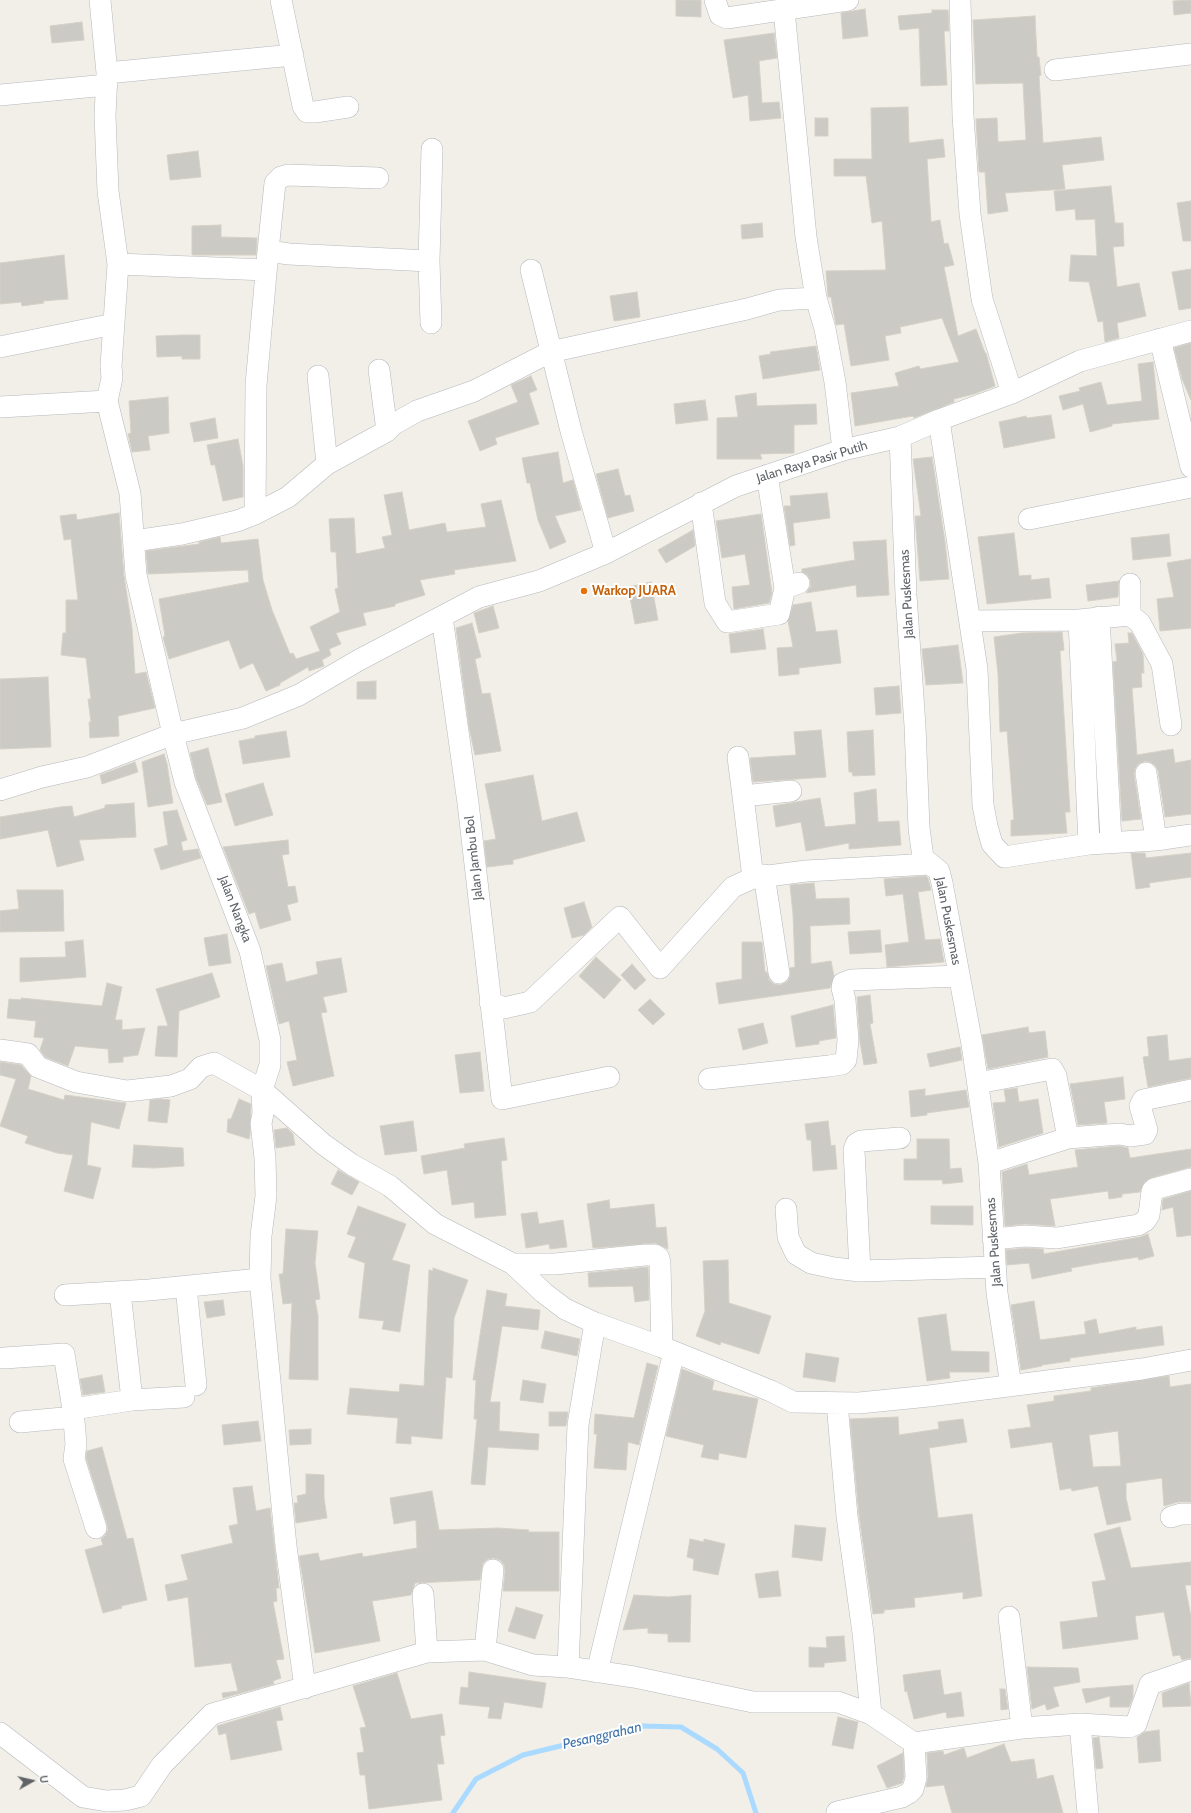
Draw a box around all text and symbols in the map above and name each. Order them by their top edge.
street label: Jalan Raya Pasir Putih [755,438,869,486]
street label: Jalan Puskesmas [897,549,917,639]
place label: Warkop JUARA [592,583,676,599]
marker: Warkop JUARA [579,586,589,596]
street label: Jalan Jambu Bol [462,815,486,901]
street label: Jalan Nangka [215,874,255,944]
street label: Jalan Puskesmas [932,876,964,966]
street label: Jalan Puskesmas [983,1197,1005,1287]
water label: Pesanggrahan [561,1719,643,1753]
north arrow [12,1761,52,1801]
text: U [36,1774,51,1784]

